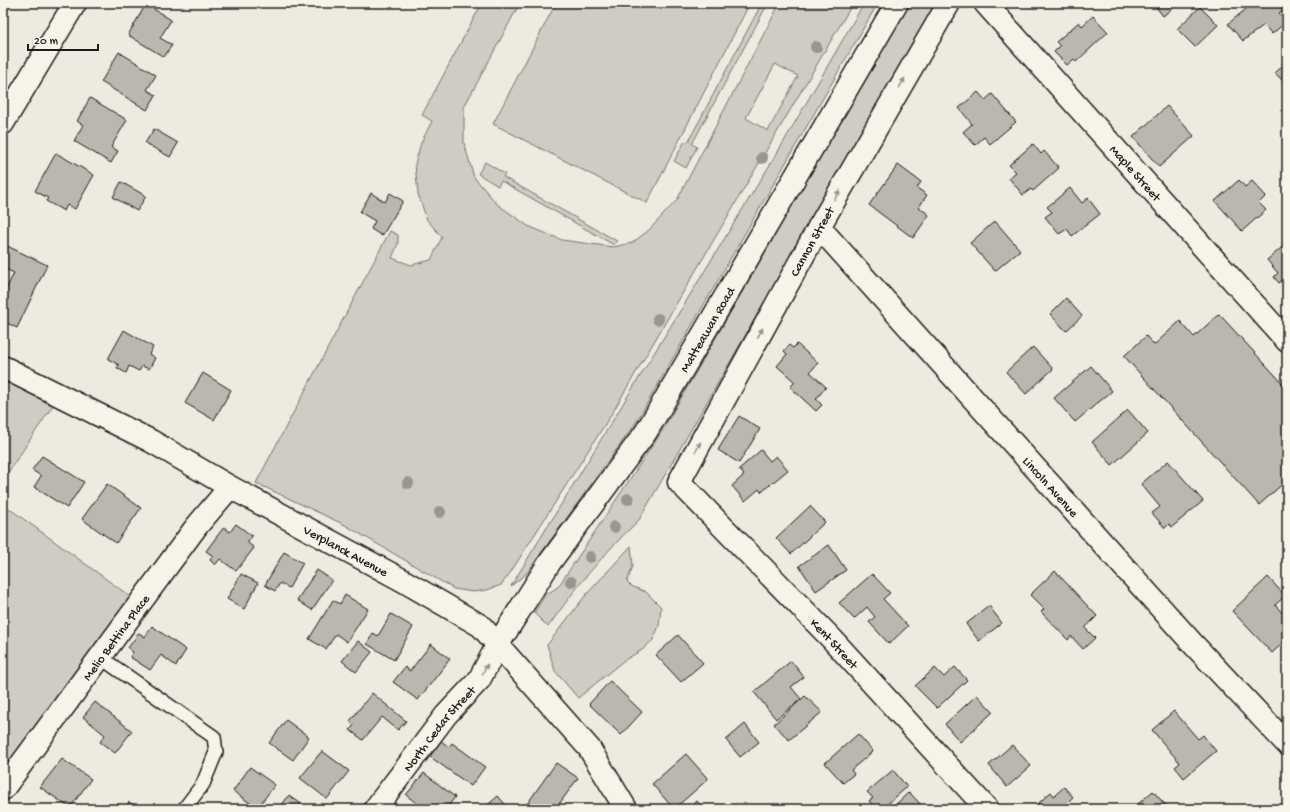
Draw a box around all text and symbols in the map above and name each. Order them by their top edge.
scale bar [28,26,98,52]
text: 20 m [34,35,59,49]
one-way arrow [899,77,906,89]
street label: Maple Street [1105,143,1164,206]
one-way arrow [833,189,840,201]
street label: Cannon Street [788,203,839,280]
street label: Matteawan Road [678,284,740,375]
one-way arrow [757,328,763,339]
one-way arrow [694,442,701,453]
street label: Lincoln Avenue [1018,454,1081,521]
street label: Verplanck Avenue [299,523,390,581]
street label: Melio Bettina Place [81,592,154,684]
street label: Kent Street [806,616,861,674]
one-way arrow [482,663,488,674]
street label: North Cedar Street [401,682,481,775]

